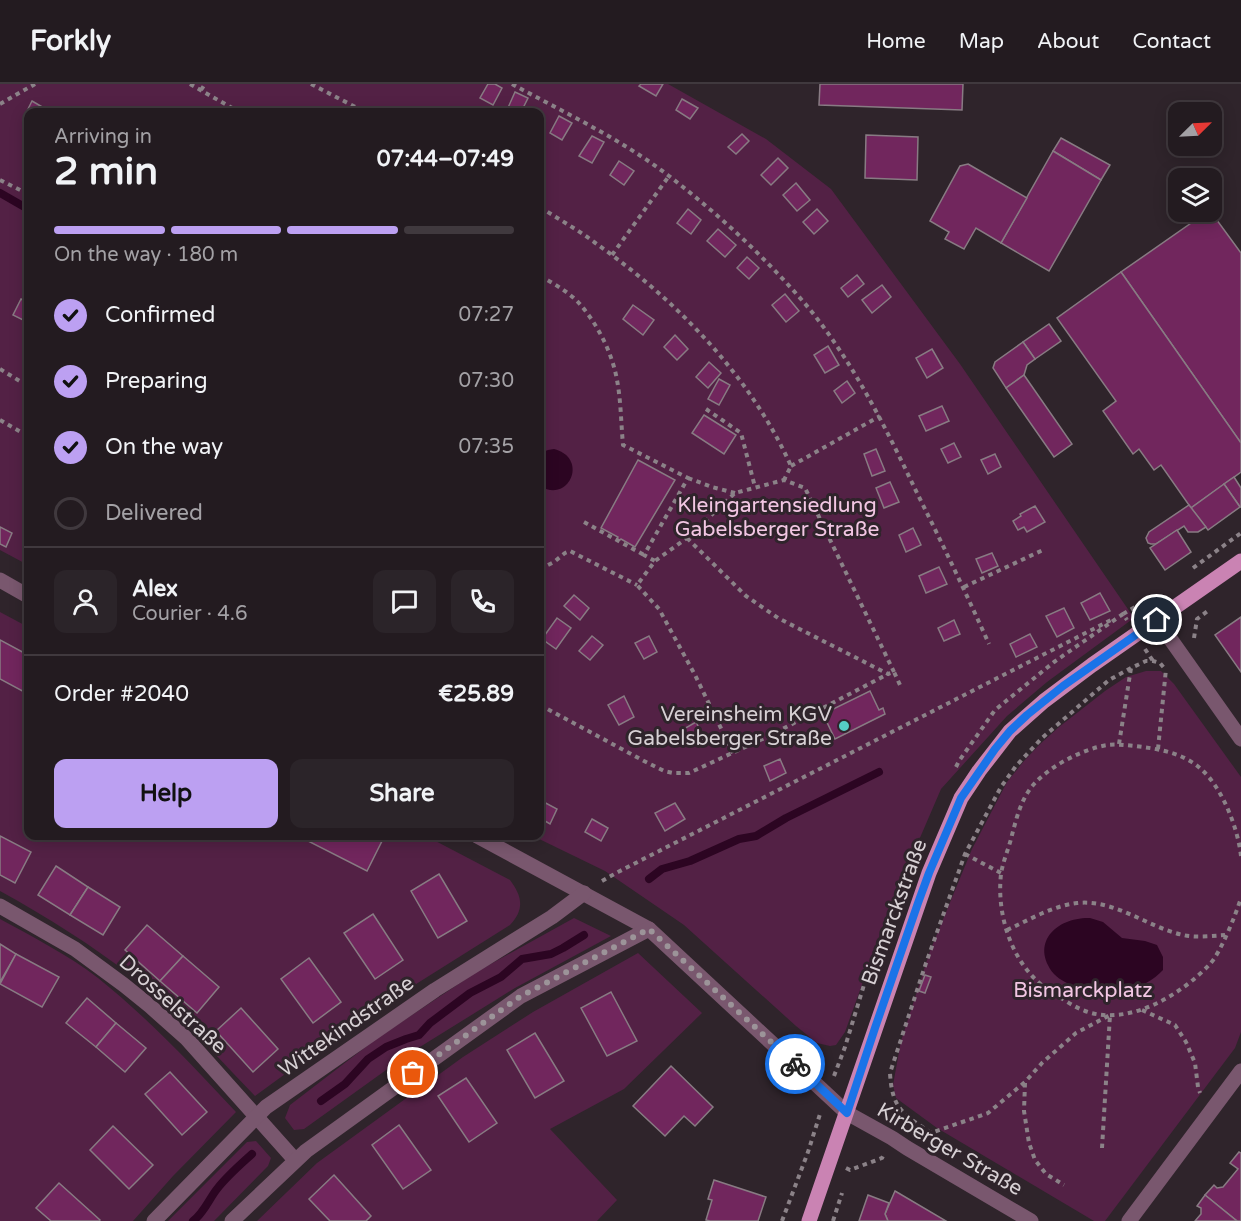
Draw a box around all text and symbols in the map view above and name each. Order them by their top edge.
text: Forkly [30,24,111,58]
text: Home [866,29,926,54]
text: Map [959,29,1004,54]
text: About [1037,29,1099,54]
text: Contact [1132,29,1211,54]
north arrow [1168,102,1222,156]
map controls [1168,102,1222,222]
text: Arriving in [54,125,152,149]
text: 07:44–07:49 [377,146,514,172]
text: 2 min [54,148,158,195]
button: layers [1168,168,1222,222]
text: On the way · 180 m [54,243,238,267]
icon: check [54,299,87,332]
text: Confirmed [105,302,215,328]
text: 07:27 [459,303,514,327]
icon: check [54,365,87,398]
text: Preparing [105,368,208,394]
text: 07:30 [459,369,514,393]
icon: check [54,431,87,464]
text: On the way [105,434,223,460]
text: 07:35 [459,435,514,459]
park label: Kleingartensiedlung Gabelsberger Straße [675,493,879,542]
text: Delivered [105,500,203,526]
button: person [54,570,117,633]
button: chat [373,570,436,633]
button: phone [451,570,514,633]
text: Alex [132,576,178,602]
pin [1131,594,1182,645]
text: Courier · 4.6 [132,602,247,626]
icon: home [1140,603,1173,636]
text: Order #2040 [54,681,189,707]
text: €25.89 [438,681,514,707]
place label: Vereinsheim KGV Gabelsberger Straße [627,702,832,751]
marker: Vereinsheim KGV Gabelsberger Straße [837,719,851,733]
button: Help [54,759,278,828]
button: Share [290,759,514,828]
street label: Bismarckstraße [856,836,933,989]
street label: Drosselstraße [114,950,232,1059]
street label: Wittekindstraße [274,970,419,1082]
park label: Bismarckplatz [1013,978,1153,1003]
courier [765,1034,825,1094]
pin [387,1047,438,1098]
icon: bike [779,1048,812,1081]
icon: bag [396,1056,429,1089]
street label: Kirberger Straße [873,1098,1027,1201]

